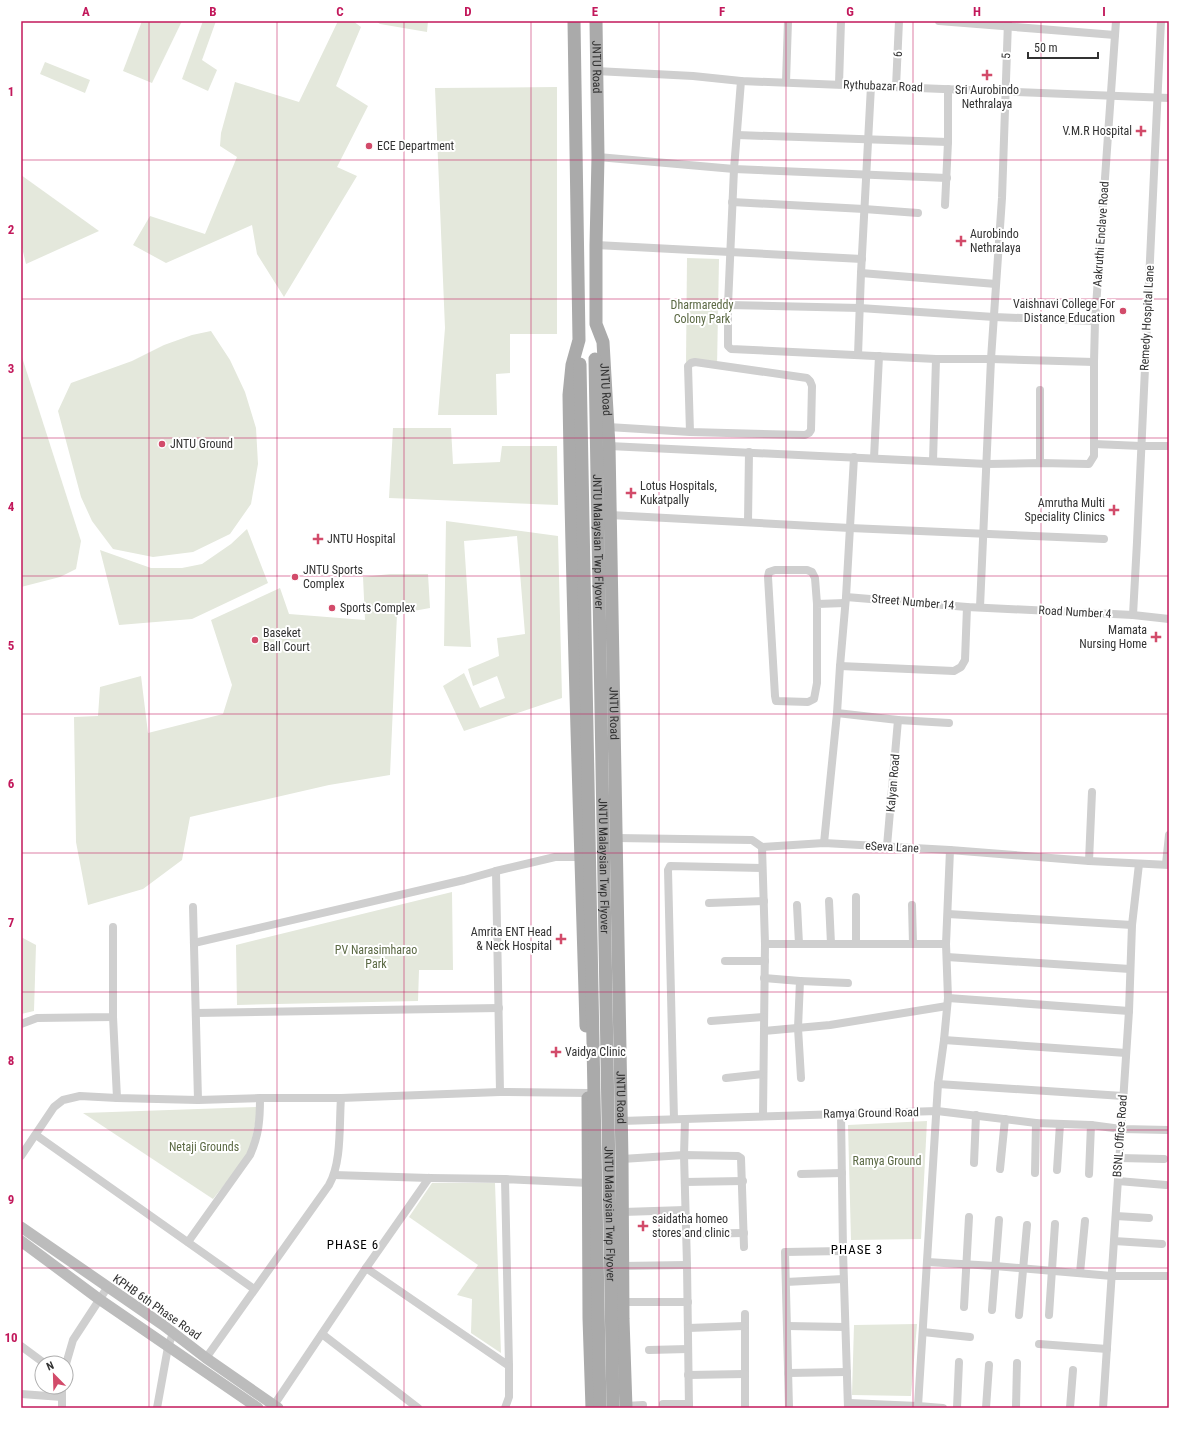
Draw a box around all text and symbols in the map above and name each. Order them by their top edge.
text: A [82,4,90,19]
text: B [209,4,217,19]
text: C [336,4,344,19]
text: D [464,4,472,19]
text: E [592,4,599,19]
text: F [719,4,725,19]
text: G [846,4,854,19]
text: H [973,4,981,19]
text: I [1102,4,1106,19]
scale bar [1028,34,1098,60]
street label: JNTU Road [589,40,604,94]
text: 50 m [1034,41,1058,55]
street label: 6 [891,51,905,57]
street label: 5 [999,53,1013,59]
marker: Sri Aurobindo Nethralaya [981,69,993,81]
street label: Rythubazar Road [843,78,923,94]
place label: Sri Aurobindo Nethralaya [955,83,1019,111]
text: 1 [8,84,14,99]
place label: V.M.R Hospital [1062,124,1132,138]
marker: V.M.R Hospital [1135,125,1147,137]
place label: ECE Department [377,139,455,153]
marker: ECE Department [364,141,374,151]
street label: Aakruthi Enclave Road [1090,181,1112,287]
text: 2 [8,222,15,237]
place label: Aurobindo Nethralaya [970,227,1021,255]
marker: Aurobindo Nethralaya [955,235,967,247]
street label: Remedy Hospital Lane [1137,264,1157,371]
place label: Vaishnavi College For Distance Education [1013,297,1115,325]
park label: Dharmareddy Colony Park [671,298,733,326]
marker: Vaishnavi College For Distance Education [1118,306,1128,316]
text: 3 [8,361,14,376]
street label: JNTU Road [597,363,614,416]
place label: JNTU Ground [170,437,233,451]
marker: JNTU Ground [157,439,167,449]
street label: JNTU Malaysian Twp Flyover [590,474,606,610]
place label: Lotus Hospitals, Kukatpally [640,479,717,507]
marker: Lotus Hospitals, Kukatpally [625,487,637,499]
place label: Amrutha Multi Speciality Clinics [1024,496,1105,524]
text: 4 [8,499,15,514]
marker: Amrutha Multi Speciality Clinics [1108,504,1120,516]
place label: JNTU Hospital [327,532,395,546]
marker: JNTU Hospital [312,533,324,545]
place label: JNTU Sports Complex [303,563,363,591]
marker: JNTU Sports Complex [290,572,300,582]
street label: Street Number 14 [871,591,955,613]
place label: Sports Complex [340,601,415,615]
marker: Sports Complex [327,603,337,613]
street label: Road Number 4 [1038,603,1112,621]
place label: Mamata Nursing Home [1079,623,1147,651]
place label: Baseket Ball Court [263,626,310,654]
marker: Mamata Nursing Home [1150,631,1162,643]
marker: Baseket Ball Court [250,635,260,645]
text: 5 [8,638,15,653]
street label: JNTU Road [606,687,621,740]
street label: Kalyan Road [883,753,903,813]
text: 6 [8,776,15,791]
street label: JNTU Malaysian Twp Flyover [596,798,612,934]
street label: eSeva Lane [865,839,920,855]
text: 7 [8,915,15,930]
place label: Amrita ENT Head & Neck Hospital [471,925,552,953]
marker: Amrita ENT Head & Neck Hospital [555,933,567,945]
park label: PV Narasimharao Park [335,943,417,971]
place label: Vaidya Clinic [565,1045,626,1059]
marker: Vaidya Clinic [550,1046,562,1058]
text: 8 [8,1053,14,1068]
street label: JNTU Road [613,1071,628,1124]
street label: BSNL Office Road [1110,1094,1130,1178]
street label: Ramya Ground Road [823,1105,919,1121]
park label: Netaji Grounds [169,1140,239,1154]
street label: JNTU Malaysian Twp Flyover [602,1146,618,1282]
park label: Ramya Ground [853,1154,921,1168]
text: 9 [8,1192,14,1207]
place label: saidatha homeo stores and clinic [652,1212,730,1240]
marker: saidatha homeo stores and clinic [637,1220,649,1232]
district label: PHASE 6 [327,1237,379,1252]
district label: PHASE 3 [831,1242,883,1257]
street label: KPHB 6th Phase Road [110,1271,204,1343]
text: 10 [4,1330,18,1345]
north arrow [34,1355,74,1395]
text: N [45,1359,56,1374]

